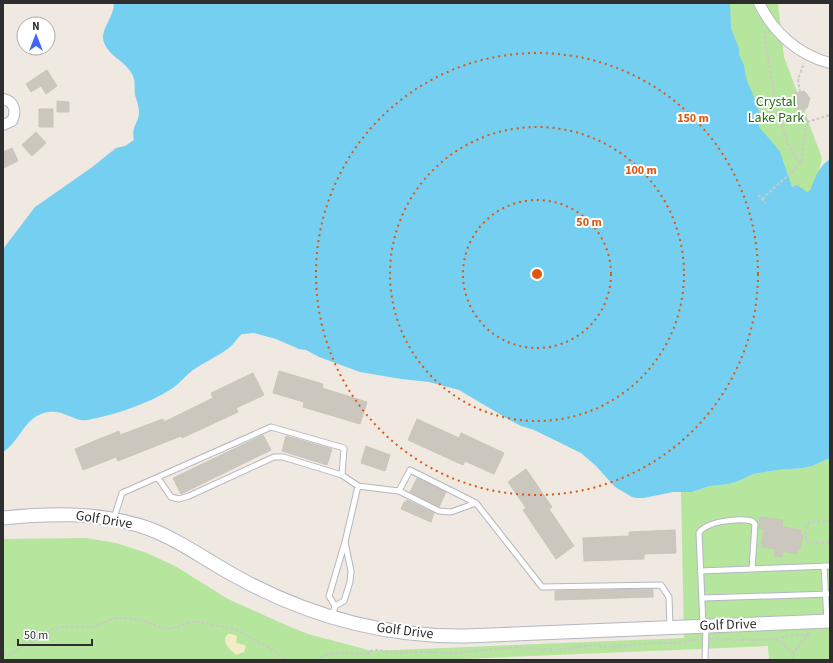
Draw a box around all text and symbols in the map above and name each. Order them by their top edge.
north arrow [16,16,56,56]
text: N [32,19,40,34]
park label: Crystal Lake Park [748,92,804,128]
text: 150 m [677,110,709,127]
text: 100 m [625,162,657,179]
text: 50 m [576,214,602,231]
centre of rings [530,267,544,281]
street label: Golf Drive [74,506,134,534]
street label: Golf Drive [699,614,757,636]
street label: Golf Drive [375,618,435,644]
scale bar [18,621,92,647]
text: 50 m [24,627,48,644]

